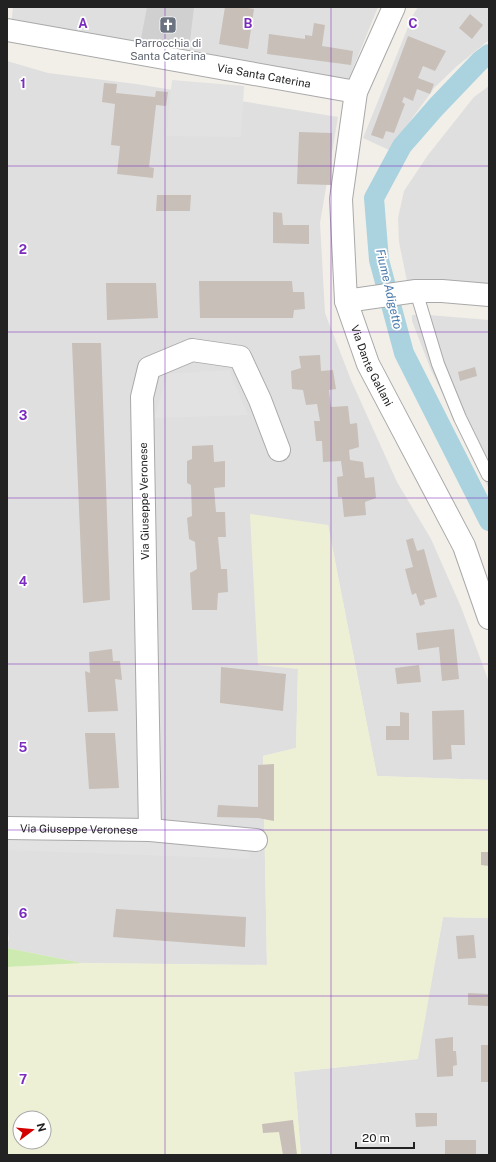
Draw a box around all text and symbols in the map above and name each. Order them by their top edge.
church icon: Parrocchia di Santa Caterina [158,15,178,35]
text: A [78,16,88,31]
text: B [244,16,253,31]
text: C [408,16,418,31]
place label: Parrocchia di Santa Caterina [130,37,206,62]
street label: Via Santa Caterina [216,61,312,90]
text: 1 [20,76,26,91]
text: 2 [19,242,27,257]
water label: Fiume Adigetto [373,248,405,331]
street label: Via Dante Gallani [349,323,395,408]
text: 3 [19,408,28,423]
street label: Via Giuseppe Veronese [137,442,151,560]
text: 4 [19,574,28,589]
text: 5 [19,740,28,755]
street label: Via Giuseppe Veronese [20,822,138,836]
text: 6 [19,906,28,921]
text: 7 [19,1072,27,1087]
north arrow [12,1110,52,1150]
text: N [35,1121,49,1133]
scale bar [356,1124,414,1150]
text: 20 m [362,1131,390,1145]

